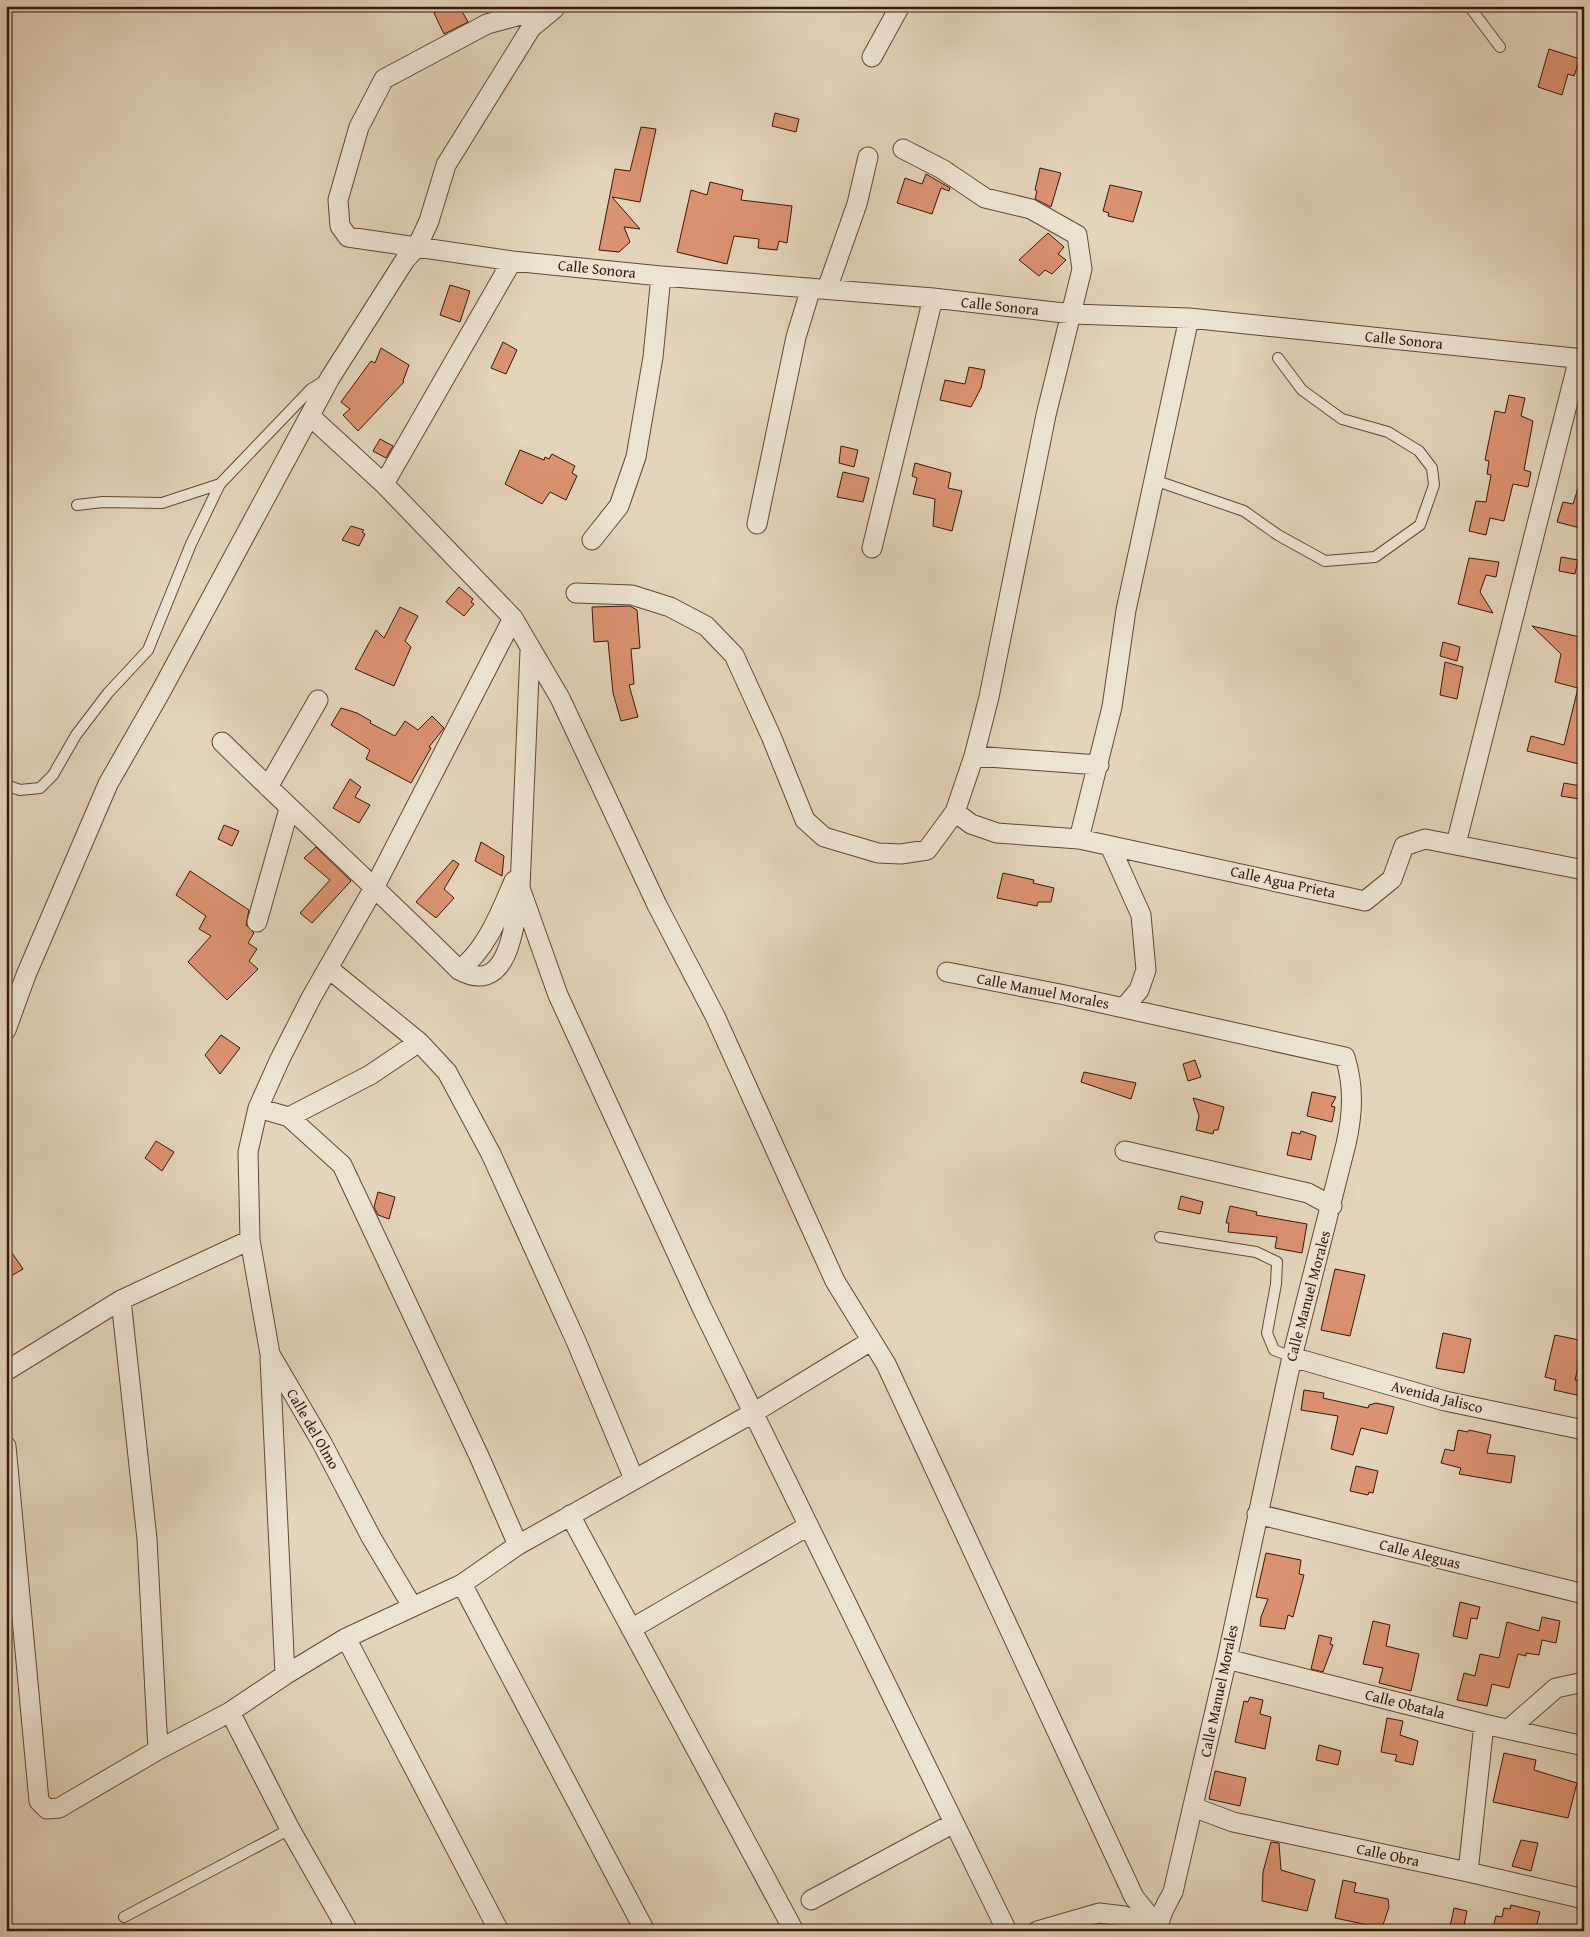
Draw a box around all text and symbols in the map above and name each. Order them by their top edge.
street label: Calle Sonora [557,254,637,283]
street label: Calle Sonora [960,291,1040,320]
street label: Calle Sonora [1364,325,1444,354]
street label: Calle Agua Prieta [1229,860,1338,903]
street label: Calle Manuel Morales [975,967,1111,1014]
street label: Calle Manuel Morales [1280,1228,1335,1364]
street label: Avenida Jalisco [1389,1375,1486,1418]
street label: Calle del Olmo [282,1385,345,1473]
street label: Calle Aleguas [1377,1533,1463,1574]
street label: Calle Manuel Morales [1194,1623,1243,1759]
street label: Calle Obatala [1363,1683,1447,1724]
street label: Calle Obra [1355,1838,1422,1871]

